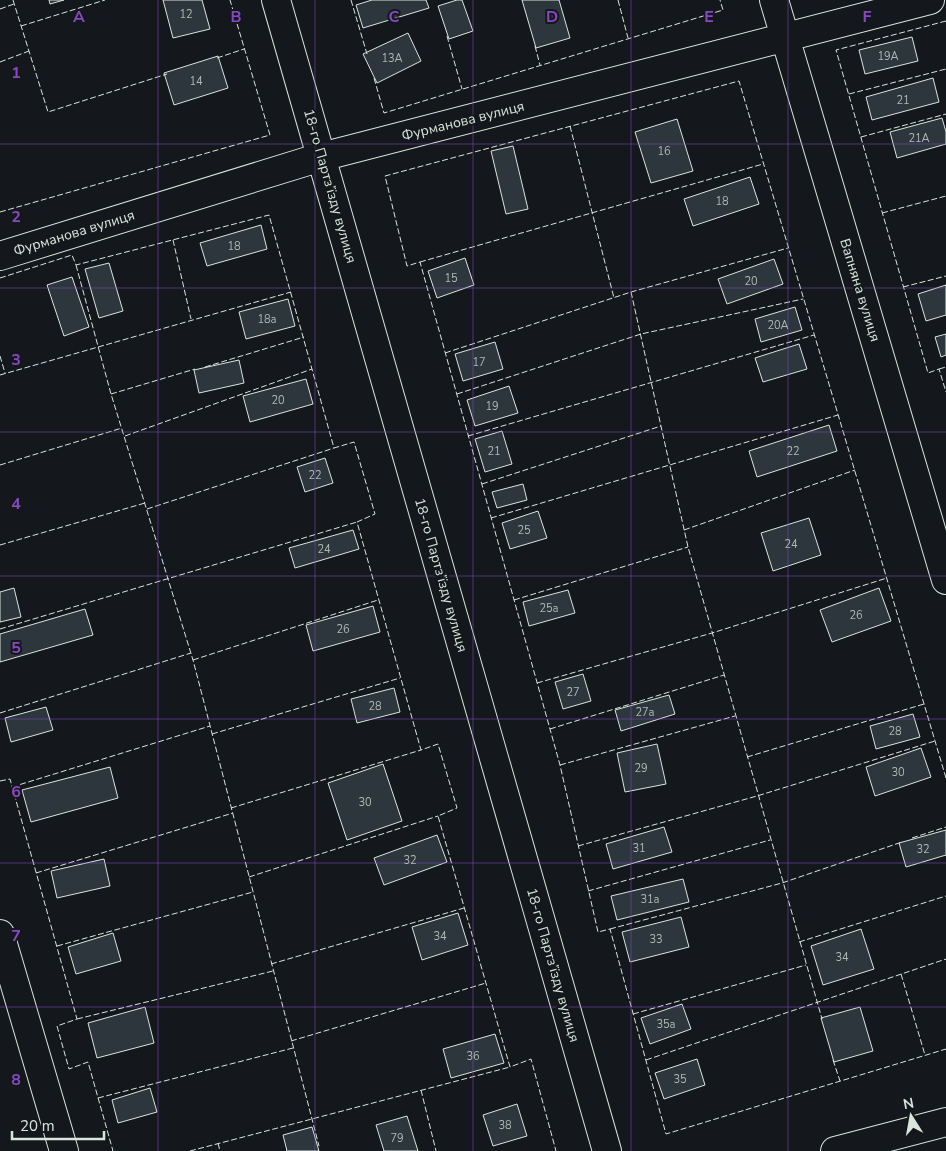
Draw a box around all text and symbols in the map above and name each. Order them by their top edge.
text: A [73,6,85,28]
text: B [230,6,242,28]
text: C [389,6,400,28]
text: D [546,6,558,28]
text: E [704,6,714,28]
text: F [863,6,872,28]
house number: 12 [179,7,193,22]
house number: 19А [877,49,899,64]
house number: 13А [381,51,403,66]
text: 1 [11,62,21,84]
house number: 14 [189,74,203,89]
house number: 21 [896,93,910,108]
street label: Фурманова вулиця [400,97,526,145]
street label: 18-го Партз’їзду вулиця [299,107,361,265]
house number: 21А [908,131,930,146]
house number: 16 [657,144,671,159]
house number: 18 [715,194,729,209]
street label: Фурманова вулиця [11,206,137,260]
text: 2 [11,206,21,228]
street label: Вапняна вулиця [835,236,885,344]
house number: 18 [227,239,241,254]
house number: 15 [444,271,458,286]
house number: 20 [744,274,758,289]
house number: 18а [257,312,277,327]
house number: 20А [767,318,789,333]
text: 3 [11,349,21,371]
house number: 17 [472,355,486,370]
house number: 20 [271,393,285,408]
house number: 19 [485,399,499,414]
house number: 21 [487,444,501,459]
house number: 22 [786,444,800,459]
house number: 22 [308,468,322,483]
text: 4 [11,493,21,515]
street label: 18-го Партз’їзду вулиця [410,496,472,654]
house number: 25 [517,523,531,538]
house number: 24 [784,537,798,552]
house number: 24 [317,542,331,557]
house number: 25а [539,601,559,616]
house number: 26 [849,608,863,623]
house number: 26 [336,622,350,637]
text: 5 [11,637,21,659]
house number: 27 [566,685,580,700]
house number: 28 [368,699,382,714]
house number: 27а [635,705,655,720]
house number: 28 [888,724,902,739]
house number: 29 [634,761,648,776]
house number: 30 [891,765,905,780]
text: 6 [11,781,21,803]
house number: 30 [358,795,372,810]
house number: 31 [632,841,646,856]
house number: 32 [916,842,930,857]
house number: 32 [403,853,417,868]
street label: 18-го Партз’їзду вулиця [522,886,584,1044]
house number: 31а [640,892,660,907]
text: 7 [11,925,21,947]
house number: 34 [433,929,447,944]
house number: 33 [649,932,663,947]
house number: 34 [835,950,849,965]
house number: 35а [656,1017,676,1032]
house number: 36 [466,1049,480,1064]
text: 8 [11,1069,21,1091]
house number: 35 [673,1072,687,1087]
north arrow [886,1091,936,1141]
text: N [902,1093,916,1114]
scale bar [12,1108,105,1140]
text: 20 m [20,1116,55,1136]
house number: 38 [498,1118,512,1133]
house number: 79 [390,1131,404,1146]

